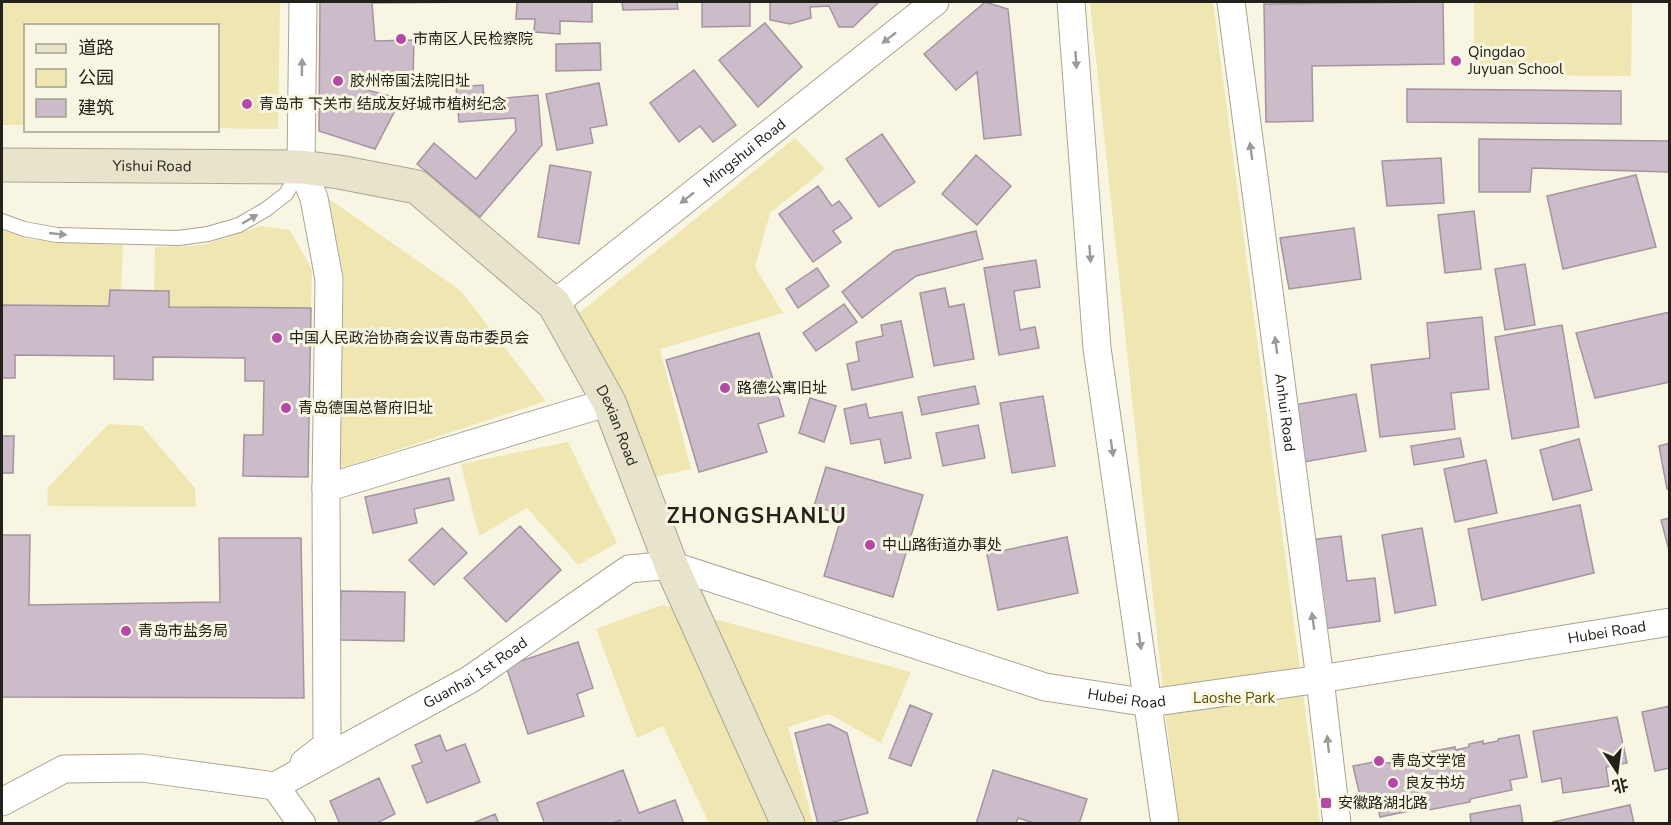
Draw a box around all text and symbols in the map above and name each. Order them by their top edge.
legend [24,24,219,132]
place label: 市南区人民检察院 [413,29,533,49]
one-way arrow [881,31,897,44]
marker: 市南区人民检察院 [394,32,408,46]
text: 道路 [78,36,114,60]
place label: Qingdao Juyuan School [1467,42,1564,79]
one-way arrow [1071,50,1080,69]
marker: Qingdao Juyuan School [1449,54,1463,68]
one-way arrow [298,57,307,76]
text: 公园 [78,66,114,90]
place label: 胶州帝国法院旧址 [350,71,470,91]
marker: 胶州帝国法院旧址 [331,74,345,88]
place label: 青岛市 下关市 结成友好城市植树纪念 [259,94,507,114]
text: 建筑 [78,96,114,120]
marker: 青岛市 下关市 结成友好城市植树纪念 [240,97,254,111]
street label: Mingshui Road [699,114,790,192]
one-way arrow [1246,142,1255,161]
street label: Yishui Road [111,156,192,176]
one-way arrow [679,192,695,205]
one-way arrow [242,213,258,224]
one-way arrow [49,229,68,239]
one-way arrow [1086,245,1095,264]
place label: 中国人民政治协商会议青岛市委员会 [289,328,529,348]
marker: 中国人民政治协商会议青岛市委员会 [270,331,284,345]
one-way arrow [1272,335,1281,354]
street label: Anhui Road [1270,372,1300,453]
place label: 路德公寓旧址 [737,378,827,398]
street label: Dexian Road [591,381,642,469]
marker: 路德公寓旧址 [718,381,732,395]
place label: 青岛德国总督府旧址 [298,398,433,418]
marker: 青岛德国总督府旧址 [279,401,293,415]
one-way arrow [1107,439,1116,458]
district label: ZHONGSHANLU [667,502,847,530]
place label: 中山路街道办事处 [882,535,1002,555]
marker: 中山路街道办事处 [863,538,877,552]
one-way arrow [1308,612,1317,631]
street label: Hubei Road [1566,616,1647,648]
place label: 青岛市盐务局 [138,621,228,641]
marker: 青岛市盐务局 [119,624,133,638]
one-way arrow [1135,632,1144,651]
street label: Guanhai 1st Road [419,633,531,713]
street label: Hubei Road [1086,684,1167,713]
park label: Laoshe Park [1193,688,1275,708]
one-way arrow [1323,734,1332,753]
north arrow [1587,741,1647,801]
place label: 青岛文学馆 [1391,751,1466,771]
marker: 青岛文学馆 [1372,754,1386,768]
text: 北 [1610,772,1630,797]
place label: 良友书坊 [1405,773,1465,793]
marker: 良友书坊 [1386,776,1400,790]
place label: 安徽路湖北路 [1338,793,1428,813]
marker: 安徽路湖北路 [1319,796,1333,810]

